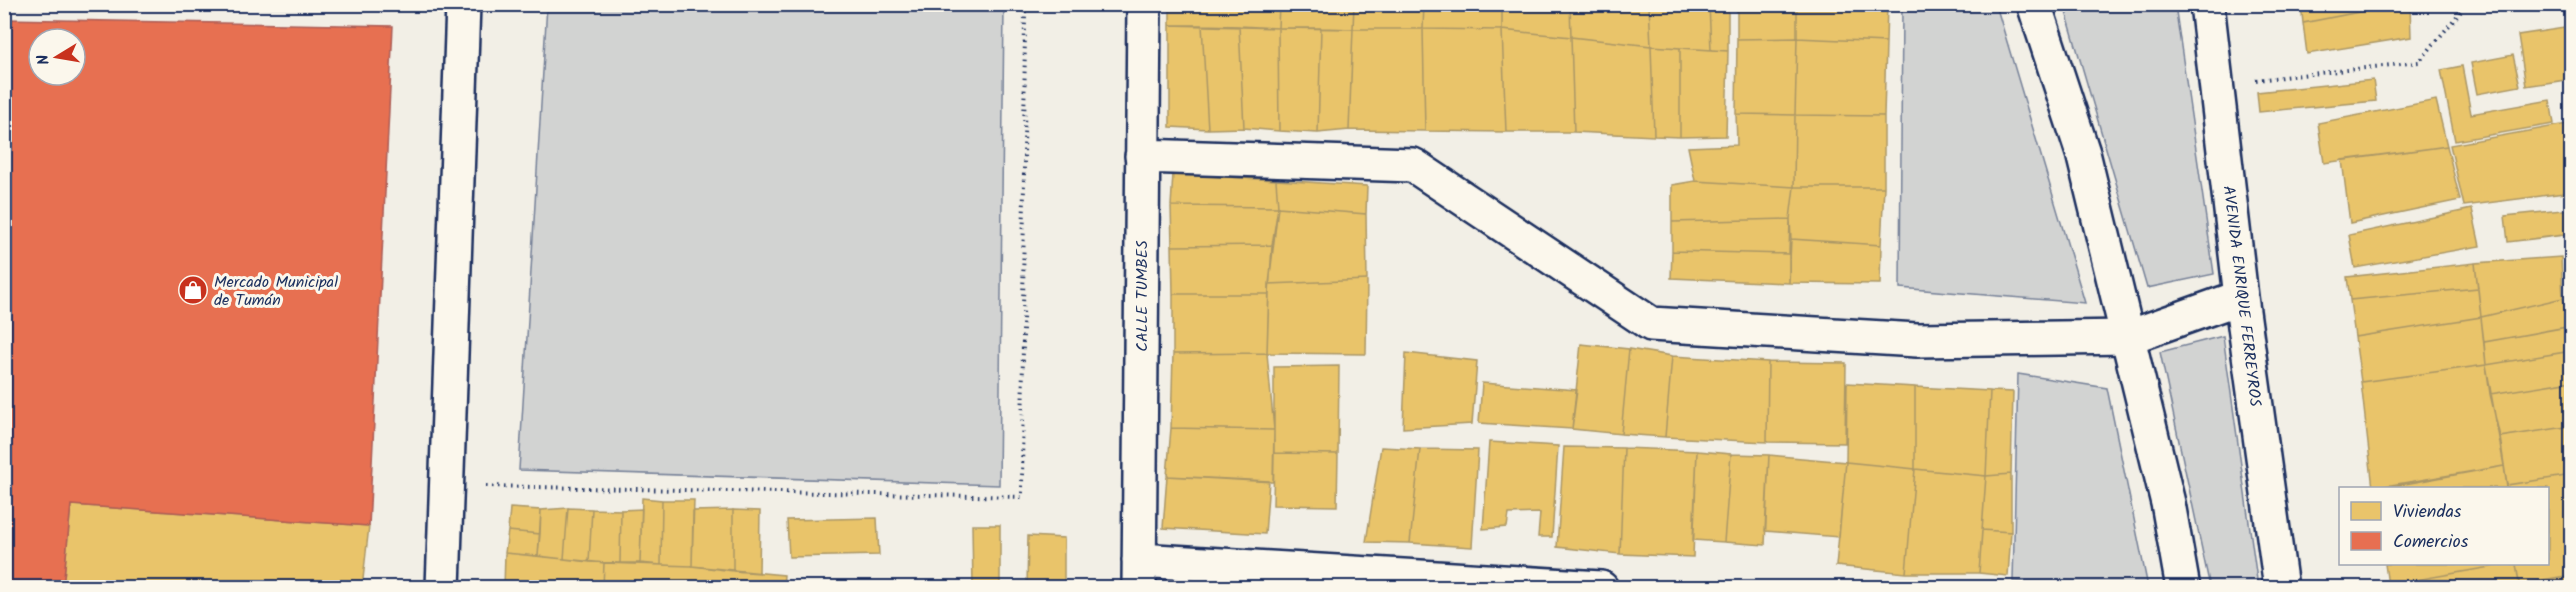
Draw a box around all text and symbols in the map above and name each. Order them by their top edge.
north arrow [27,27,87,87]
text: N [31,52,57,67]
street label: AVENIDA ENRIQUE FERREYROS [2216,184,2268,409]
street label: CALLE TUMBES [1130,240,1155,352]
place label: Mercado Municipal de Tumán [214,270,338,313]
shop icon: Mercado Municipal de Tumán [177,274,209,306]
legend [2339,487,2549,565]
text: Viviendas [2393,498,2462,527]
text: Comercios [2393,528,2469,557]

